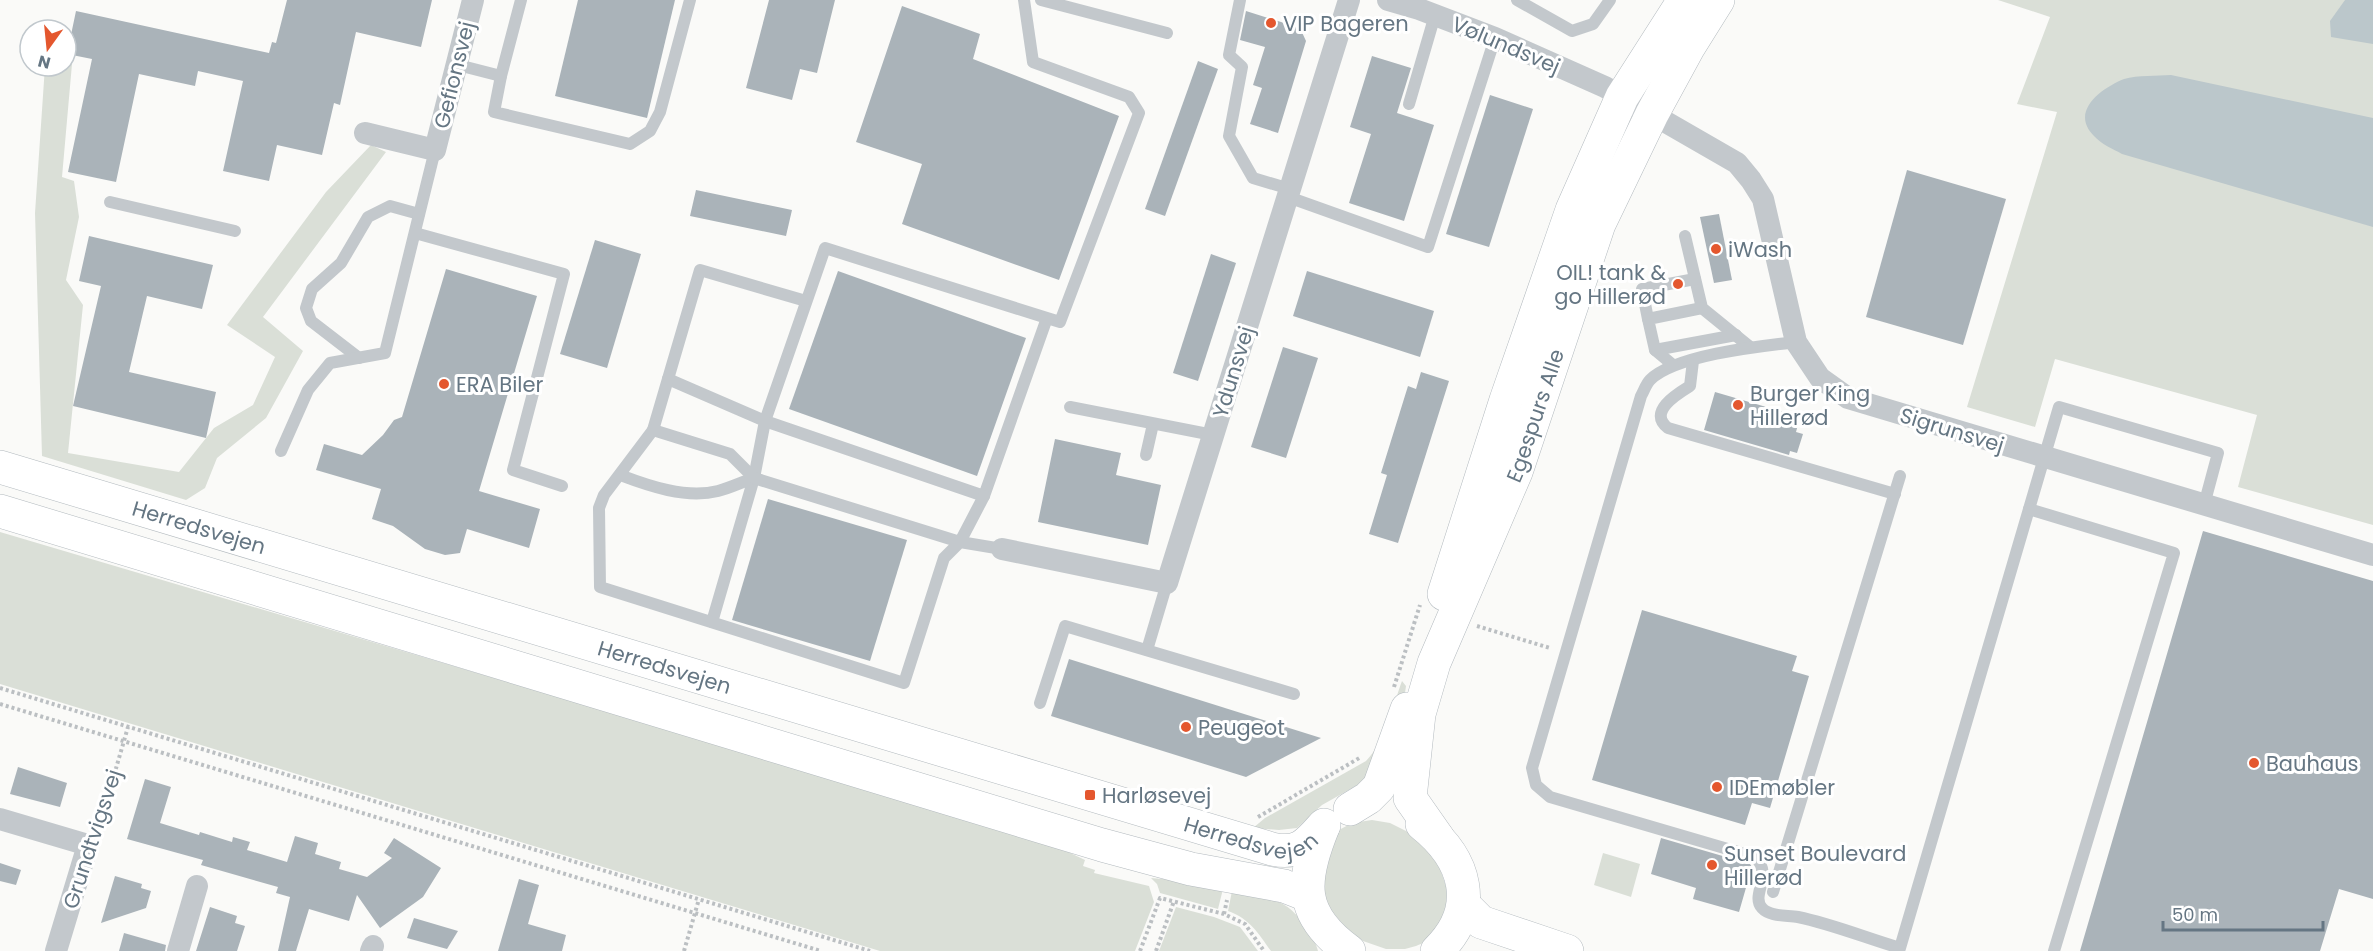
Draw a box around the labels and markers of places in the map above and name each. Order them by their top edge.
place label: VIP Bageren [1283,9,1409,38]
marker: VIP Bageren [1264,16,1278,30]
place label: iWash [1728,235,1792,264]
marker: iWash [1709,242,1723,256]
place label: OIL! tank & go Hillerød [1554,258,1666,311]
marker: OIL! tank & go Hillerød [1671,277,1685,291]
place label: ERA Biler [456,370,544,399]
marker: ERA Biler [437,377,451,391]
place label: Burger King Hillerød [1750,379,1870,432]
marker: Burger King Hillerød [1731,398,1745,412]
place label: Peugeot [1198,713,1285,742]
marker: Peugeot [1179,720,1193,734]
place label: Bauhaus [2266,749,2359,778]
marker: Bauhaus [2247,756,2261,770]
place label: IDEmøbler [1729,773,1835,802]
marker: IDEmøbler [1710,780,1724,794]
place label: Harløsevej [1102,781,1211,810]
marker: Harløsevej [1083,788,1097,802]
place label: Sunset Boulevard Hillerød [1724,839,1906,892]
marker: Sunset Boulevard Hillerød [1705,858,1719,872]

